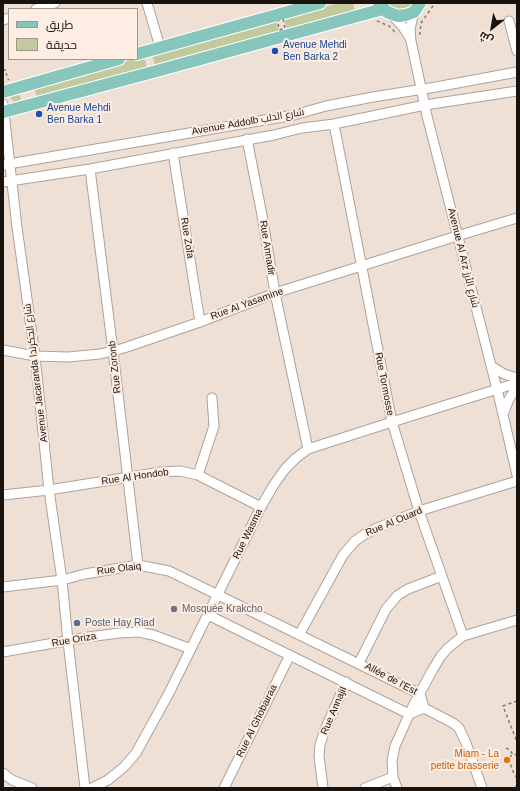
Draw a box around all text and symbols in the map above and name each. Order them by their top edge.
legend [8,8,138,60]
north arrow [472,8,512,48]
text: طريق [46,18,73,32]
text: ش [477,30,495,47]
text: حديقة [46,38,77,52]
place label: Avenue Mehdi Ben Barka 2 [283,39,347,62]
marker: Avenue Mehdi Ben Barka 2 [270,46,280,56]
place label: Avenue Mehdi Ben Barka 1 [47,102,111,126]
street label: Avenue Addolb شارع الدلب [191,106,305,138]
marker: Avenue Mehdi Ben Barka 1 [34,109,44,119]
street label: Avenue Al Arz شارع الأرز [445,207,481,309]
street label: Rue Zofa [178,217,196,259]
street label: Rue Annadir [257,220,277,276]
street label: Rue Al Yasamine [209,285,285,323]
street label: Avenue Jacaranda شارع الجكرندا [22,303,50,443]
street label: Rue Zoronb [106,340,124,394]
street label: Rue Tormosse [372,351,396,417]
street label: Rue Al Hondob [101,466,169,488]
street label: Rue Al Ouard [364,505,424,539]
street label: Rue Wasma [231,507,265,561]
street label: Rue Olaiq [96,560,142,578]
place label: Mosquée Krakcho [182,603,263,615]
marker: Mosquée Krakcho [169,604,179,614]
place label: Poste Hay Riad [85,617,154,629]
marker: Poste Hay Riad [72,618,82,628]
street label: Rue Oriza [51,630,97,650]
street label: Allée de l'Est [363,660,419,698]
street label: Rue Al Ghobairaa [234,683,280,759]
street label: Rue Annajil [318,685,350,737]
place label: Miam - La petite brasserie [431,748,499,772]
marker: Miam - La petite brasserie [502,755,512,765]

